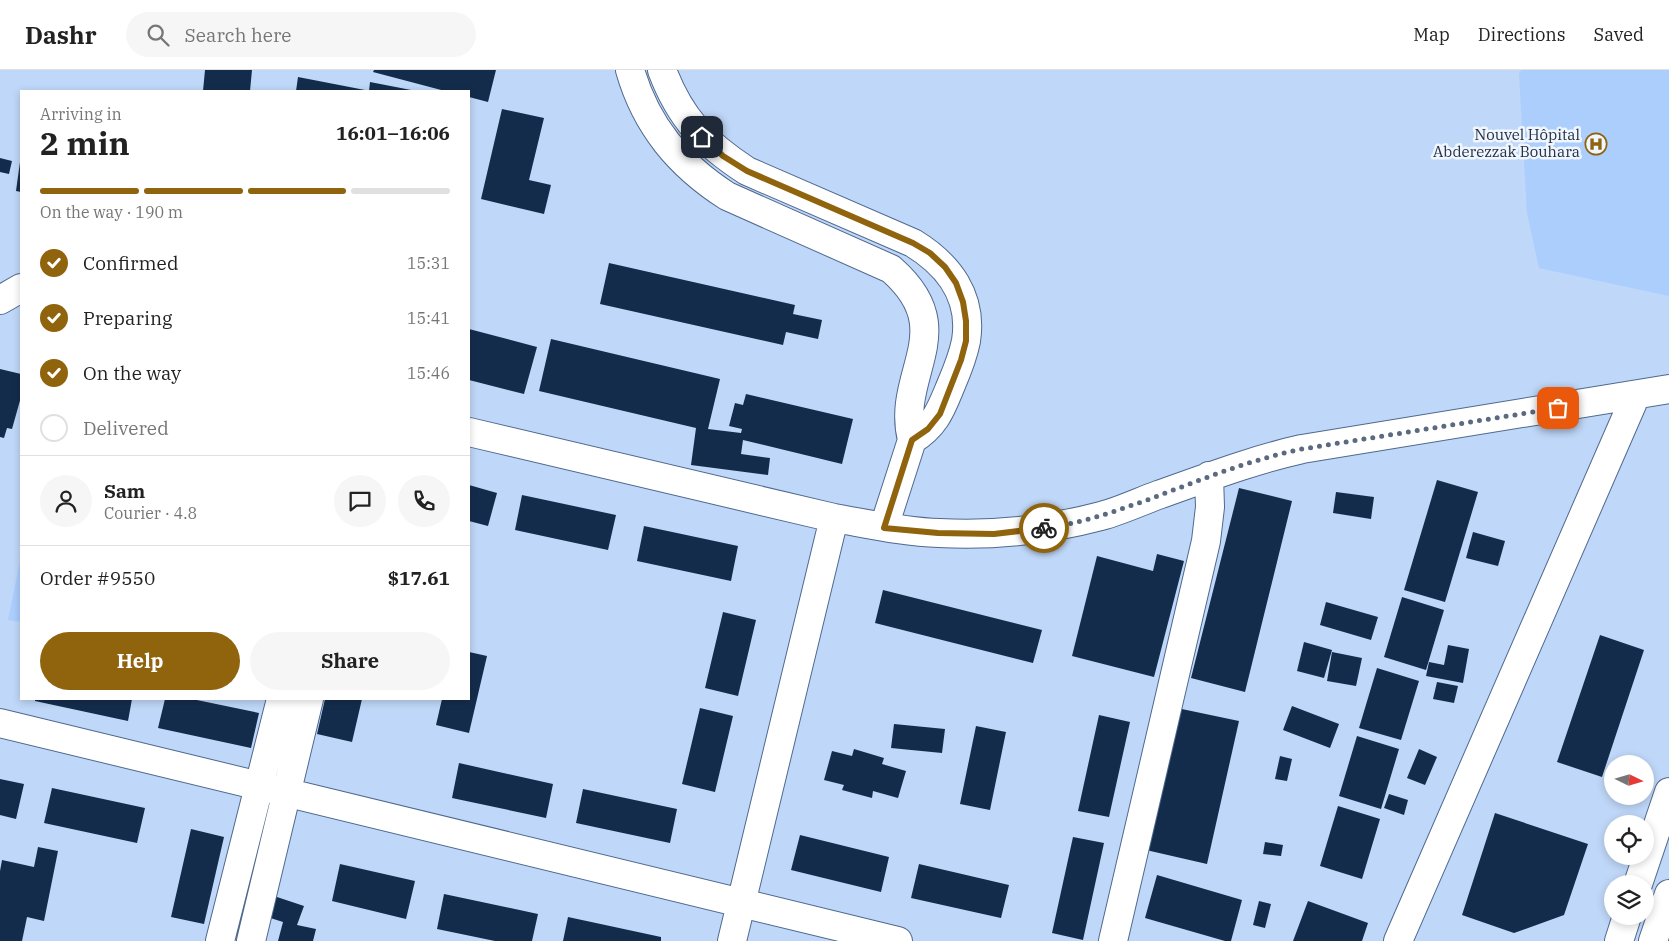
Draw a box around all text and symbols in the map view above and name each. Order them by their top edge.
search box [126,12,476,57]
text: Dashr [25,19,96,51]
icon: search [144,21,172,49]
text: Search here [184,23,292,47]
text: Map [1413,23,1450,46]
text: Directions [1478,23,1566,46]
text: Saved [1594,23,1644,46]
text: Arriving in [40,104,122,124]
pin [681,116,723,158]
text: 16:01–16:06 [336,121,450,145]
text: 2 min [40,122,130,164]
icon: home [688,123,716,151]
place label: Nouvel Hôpital Abderezzak Bouhara [1433,125,1580,161]
hospital icon: Nouvel Hôpital Abderezzak Bouhara [1584,132,1608,156]
text: On the way · 190 m [40,202,183,222]
icon: check [40,249,68,277]
text: Confirmed [83,251,178,275]
text: 15:31 [407,253,450,273]
icon: check [40,304,68,332]
text: Preparing [83,306,172,330]
text: 15:41 [407,308,450,328]
icon: check [40,359,68,387]
text: On the way [83,361,181,385]
text: 15:46 [407,363,450,383]
pin [1537,387,1579,429]
icon: bag [1544,394,1572,422]
text: Delivered [83,416,169,440]
button: person [40,475,92,527]
button: chat [334,475,386,527]
button: phone [398,475,450,527]
text: Sam [104,479,145,503]
text: Courier · 4.8 [104,503,197,523]
courier [1019,503,1069,553]
icon: bike [1030,514,1058,542]
text: Order #9550 [40,566,155,590]
text: $17.61 [388,566,450,590]
button: Help [40,632,240,690]
button: Share [250,632,450,690]
north arrow [1604,755,1654,805]
map controls [1604,755,1654,925]
button: locate [1604,815,1654,865]
button: layers [1604,875,1654,925]

